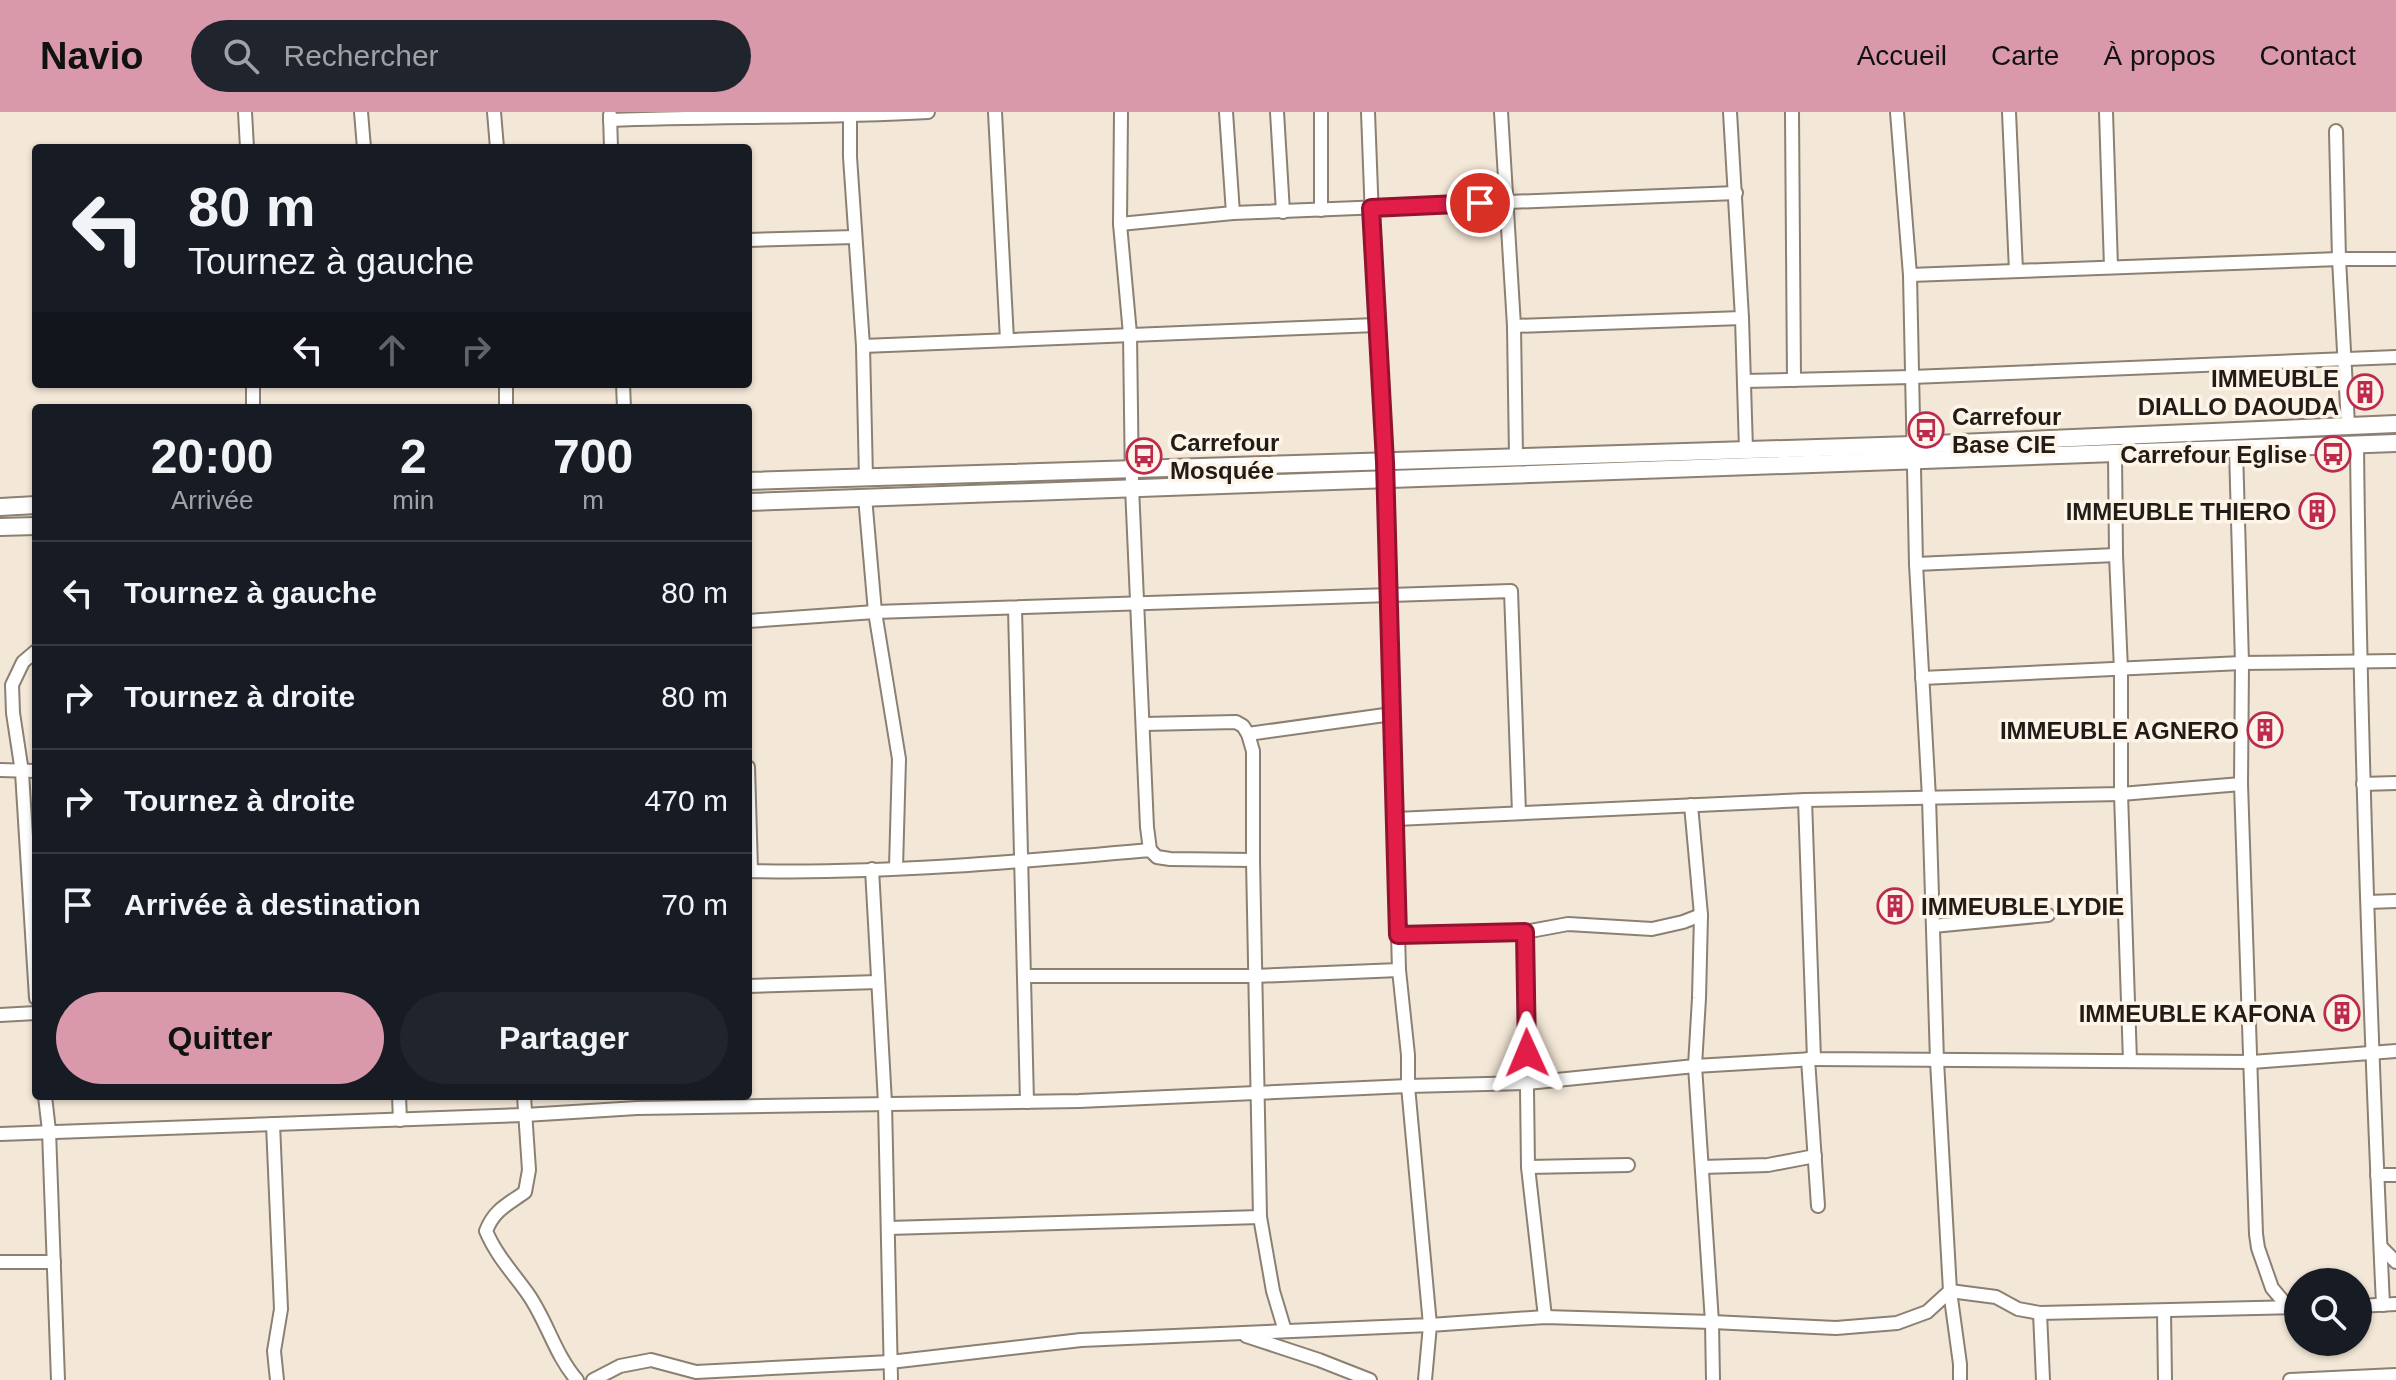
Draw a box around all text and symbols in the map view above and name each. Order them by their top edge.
search box [191,20,751,92]
icon: search [219,34,263,78]
text: Navio [40,35,143,77]
text: Rechercher [283,39,439,72]
text: Accueil [1857,40,1947,71]
text: Carte [1991,40,2059,71]
text: À propos [2103,40,2216,71]
text: Contact [2260,40,2356,71]
pin [1446,169,1514,237]
text: 80 m [188,175,316,238]
icon: left [56,176,160,280]
icon: arrive [1458,181,1502,225]
text: Tournez à gauche [188,241,474,282]
icon: left [286,328,330,372]
icon: ahead [370,328,414,372]
icon: right [454,328,498,372]
place label: IMMEUBLE DIALLO DAOUDA [2138,365,2339,420]
building icon: IMMEUBLE DIALLO DAOUDA [2346,373,2384,411]
place label: Carrefour Base CIE [1952,403,2061,458]
bus stop icon: Carrefour Base CIE [1907,411,1945,449]
place label: Carrefour Mosquée [1170,429,1279,484]
text: 20:00 [151,430,274,483]
text: 2 [400,430,427,483]
text: 700 [553,430,633,483]
bus stop icon: Carrefour Eglise [2314,435,2352,473]
bus stop icon: Carrefour Mosquée [1125,437,1163,475]
place label: Carrefour Eglise [2120,441,2307,468]
text: Arrivée [171,485,253,515]
text: min [392,485,434,515]
text: m [582,485,604,515]
building icon: IMMEUBLE THIERO [2298,492,2336,530]
place label: IMMEUBLE THIERO [2066,498,2291,525]
icon: left [56,571,100,615]
text: Tournez à gauche [124,576,377,609]
text: 80 m [661,576,728,609]
icon: right [56,675,100,719]
text: Tournez à droite [124,680,355,713]
text: 80 m [661,680,728,713]
building icon: IMMEUBLE AGNERO [2246,711,2284,749]
place label: IMMEUBLE AGNERO [2000,717,2239,744]
icon: right [56,779,100,823]
text: Tournez à droite [124,784,355,817]
text: 470 m [645,784,728,817]
icon: arrive [56,883,100,927]
building icon: IMMEUBLE LYDIE [1876,887,1914,925]
text: Arrivée à destination [124,888,421,921]
text: 70 m [661,888,728,921]
place label: IMMEUBLE LYDIE [1921,893,2124,920]
button: Quitter [56,992,384,1084]
button: Partager [400,992,728,1084]
building icon: IMMEUBLE KAFONA [2323,994,2361,1032]
place label: IMMEUBLE KAFONA [2079,1000,2316,1027]
position arrow [1485,1011,1569,1095]
map controls [2284,1268,2372,1356]
button: search [2284,1268,2372,1356]

